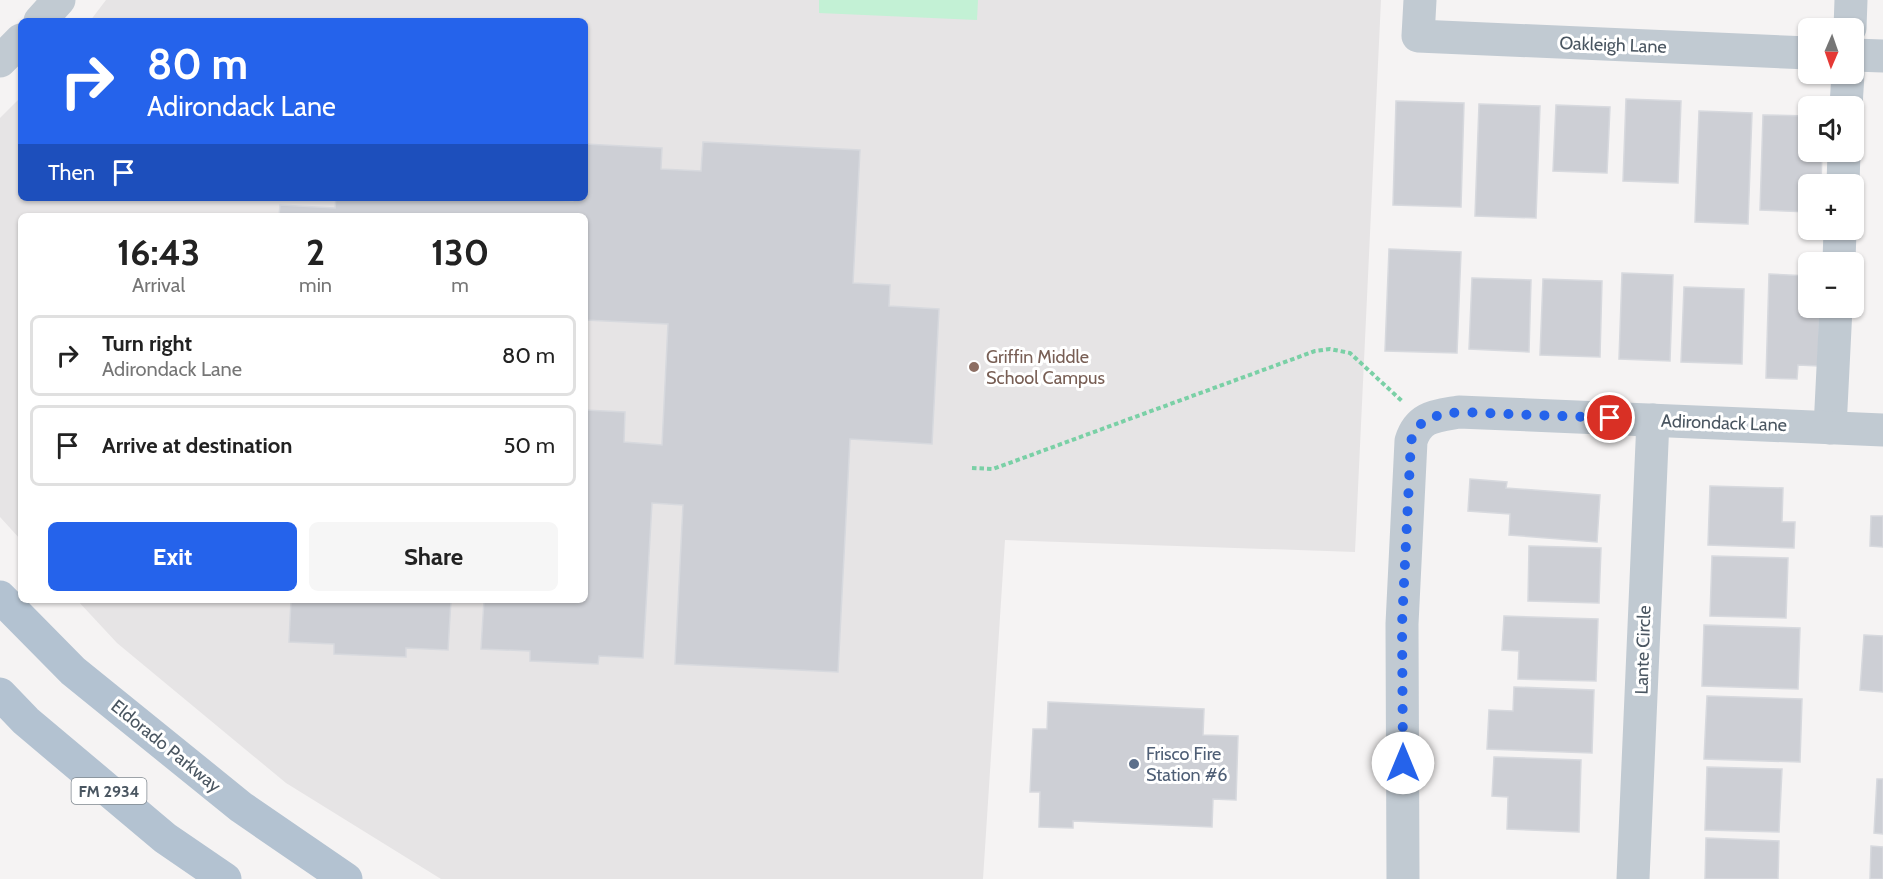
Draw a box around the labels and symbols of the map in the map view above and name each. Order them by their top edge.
north arrow [1798,18,1864,84]
street label: Oakleigh Lane [1559,32,1667,58]
place label: Griffin Middle School Campus [986,346,1105,389]
marker: Griffin Middle School Campus [967,360,981,374]
pin [1584,392,1635,443]
street label: Adirondack Lane [1661,410,1787,436]
street label: Lante Circle [1630,605,1656,695]
street label: Eldorado Parkway [107,695,225,797]
position arrow [1371,731,1435,795]
place label: Frisco Fire Station #6 [1146,743,1228,786]
marker: Frisco Fire Station #6 [1127,757,1141,771]
road number: FM 2934 [72,778,146,804]

